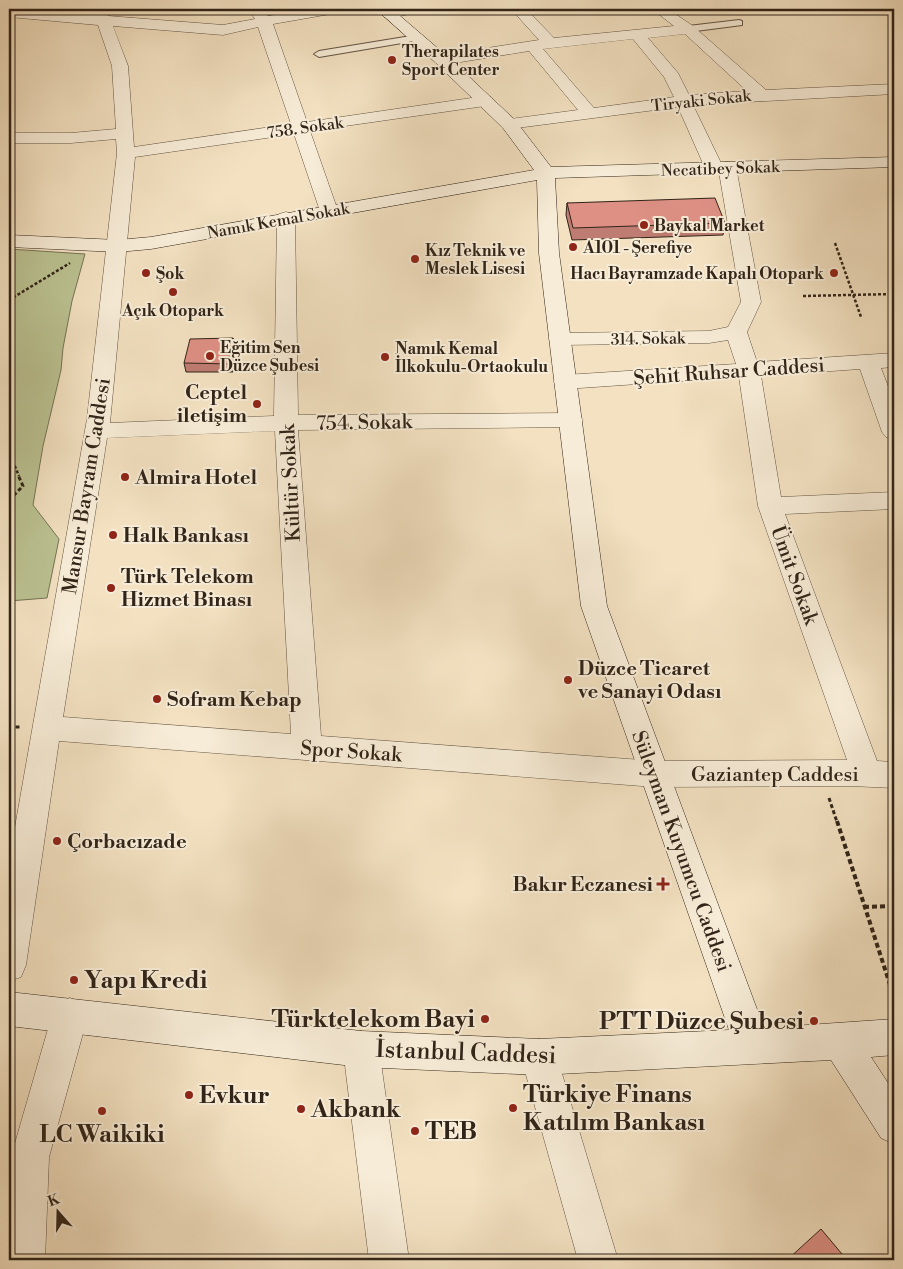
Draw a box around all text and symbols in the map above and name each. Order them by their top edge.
place label: Therapilates Sport Center [402,42,500,80]
marker: Therapilates Sport Center [386,54,398,66]
street label: Tiryaki Sokak [650,86,754,116]
street label: 758. Sokak [266,113,346,143]
street label: Necatibey Sokak [660,157,781,181]
street label: Namık Kemal Sokak [206,198,352,243]
place label: Baykal Market [654,216,765,236]
marker: Baykal Market [638,219,650,231]
place label: A101 - Şerefiye [582,238,693,258]
place label: Kız Teknik ve Meslek Lisesi [425,241,526,279]
marker: A101 - Şerefiye [567,241,579,253]
marker: Kız Teknik ve Meslek Lisesi [409,253,421,265]
place label: Şok [156,264,186,284]
place label: Hacı Bayramzade Kapalı Otopark [570,264,825,284]
marker: Şok [140,267,152,279]
marker: Hacı Bayramzade Kapalı Otopark [828,267,840,279]
marker: Açık Otopark [167,286,179,298]
place label: Açık Otopark [121,301,225,321]
street label: 314. Sokak [611,328,687,350]
place label: Eğitim Sen Düzce Şubesi [220,338,319,376]
place label: Namık Kemal İlkokulu-Ortaokulu [395,339,548,377]
marker: Eğitim Sen Düzce Şubesi [204,350,216,362]
marker: Namık Kemal İlkokulu-Ortaokulu [379,351,391,363]
street label: Şehit Ruhsar Caddesi [633,353,826,392]
street label: Mansur Bayram Caddesi [58,376,117,596]
place label: Ceptel iletişim [177,381,247,429]
marker: Ceptel iletişim [251,398,263,410]
street label: 754. Sokak [316,410,414,437]
street label: Kültür Sokak [276,422,307,542]
place label: Almira Hotel [134,466,257,491]
marker: Almira Hotel [119,471,131,483]
street label: Ümit Sokak [764,522,825,630]
place label: Halk Bankası [123,524,250,549]
marker: Halk Bankası [107,529,119,541]
place label: Türk Telekom Hizmet Binası [121,565,254,613]
marker: Türk Telekom Hizmet Binası [105,582,117,594]
place label: Düzce Ticaret ve Sanayi Odası [577,657,722,705]
marker: Düzce Ticaret ve Sanayi Odası [562,674,574,686]
place label: Sofram Kebap [167,688,302,713]
marker: Sofram Kebap [151,693,163,705]
street label: Süleyman Kuyumcu Caddesi [625,728,736,976]
street label: Spor Sokak [299,736,404,769]
street label: Gaziantep Caddesi [691,763,859,788]
place label: Çorbacızade [67,830,187,855]
marker: Çorbacızade [51,835,63,847]
place label: Bakır Eczanesi [512,873,654,898]
marker: Bakır Eczanesi [657,878,669,890]
place label: Yapı Kredi [84,966,208,996]
marker: Yapı Kredi [68,974,80,986]
place label: Türktelekom Bayi [271,1005,475,1035]
place label: PTT Düzce Şubesi [599,1007,804,1037]
marker: Türktelekom Bayi [479,1013,491,1025]
marker: PTT Düzce Şubesi [808,1015,820,1027]
street label: İstanbul Caddesi [375,1034,557,1071]
place label: Türkiye Finans Katılım Bankası [523,1080,705,1138]
place label: Evkur [199,1081,270,1111]
marker: Evkur [183,1089,195,1101]
place label: Akbank [310,1095,402,1125]
marker: Türkiye Finans Katılım Bankası [507,1102,519,1114]
marker: Akbank [295,1103,307,1115]
marker: LC Waikiki [96,1105,108,1117]
place label: TEB [425,1117,477,1147]
place label: LC Waikiki [39,1120,165,1150]
marker: TEB [409,1125,421,1137]
north arrow [32,1186,82,1236]
text: K [45,1190,63,1211]

